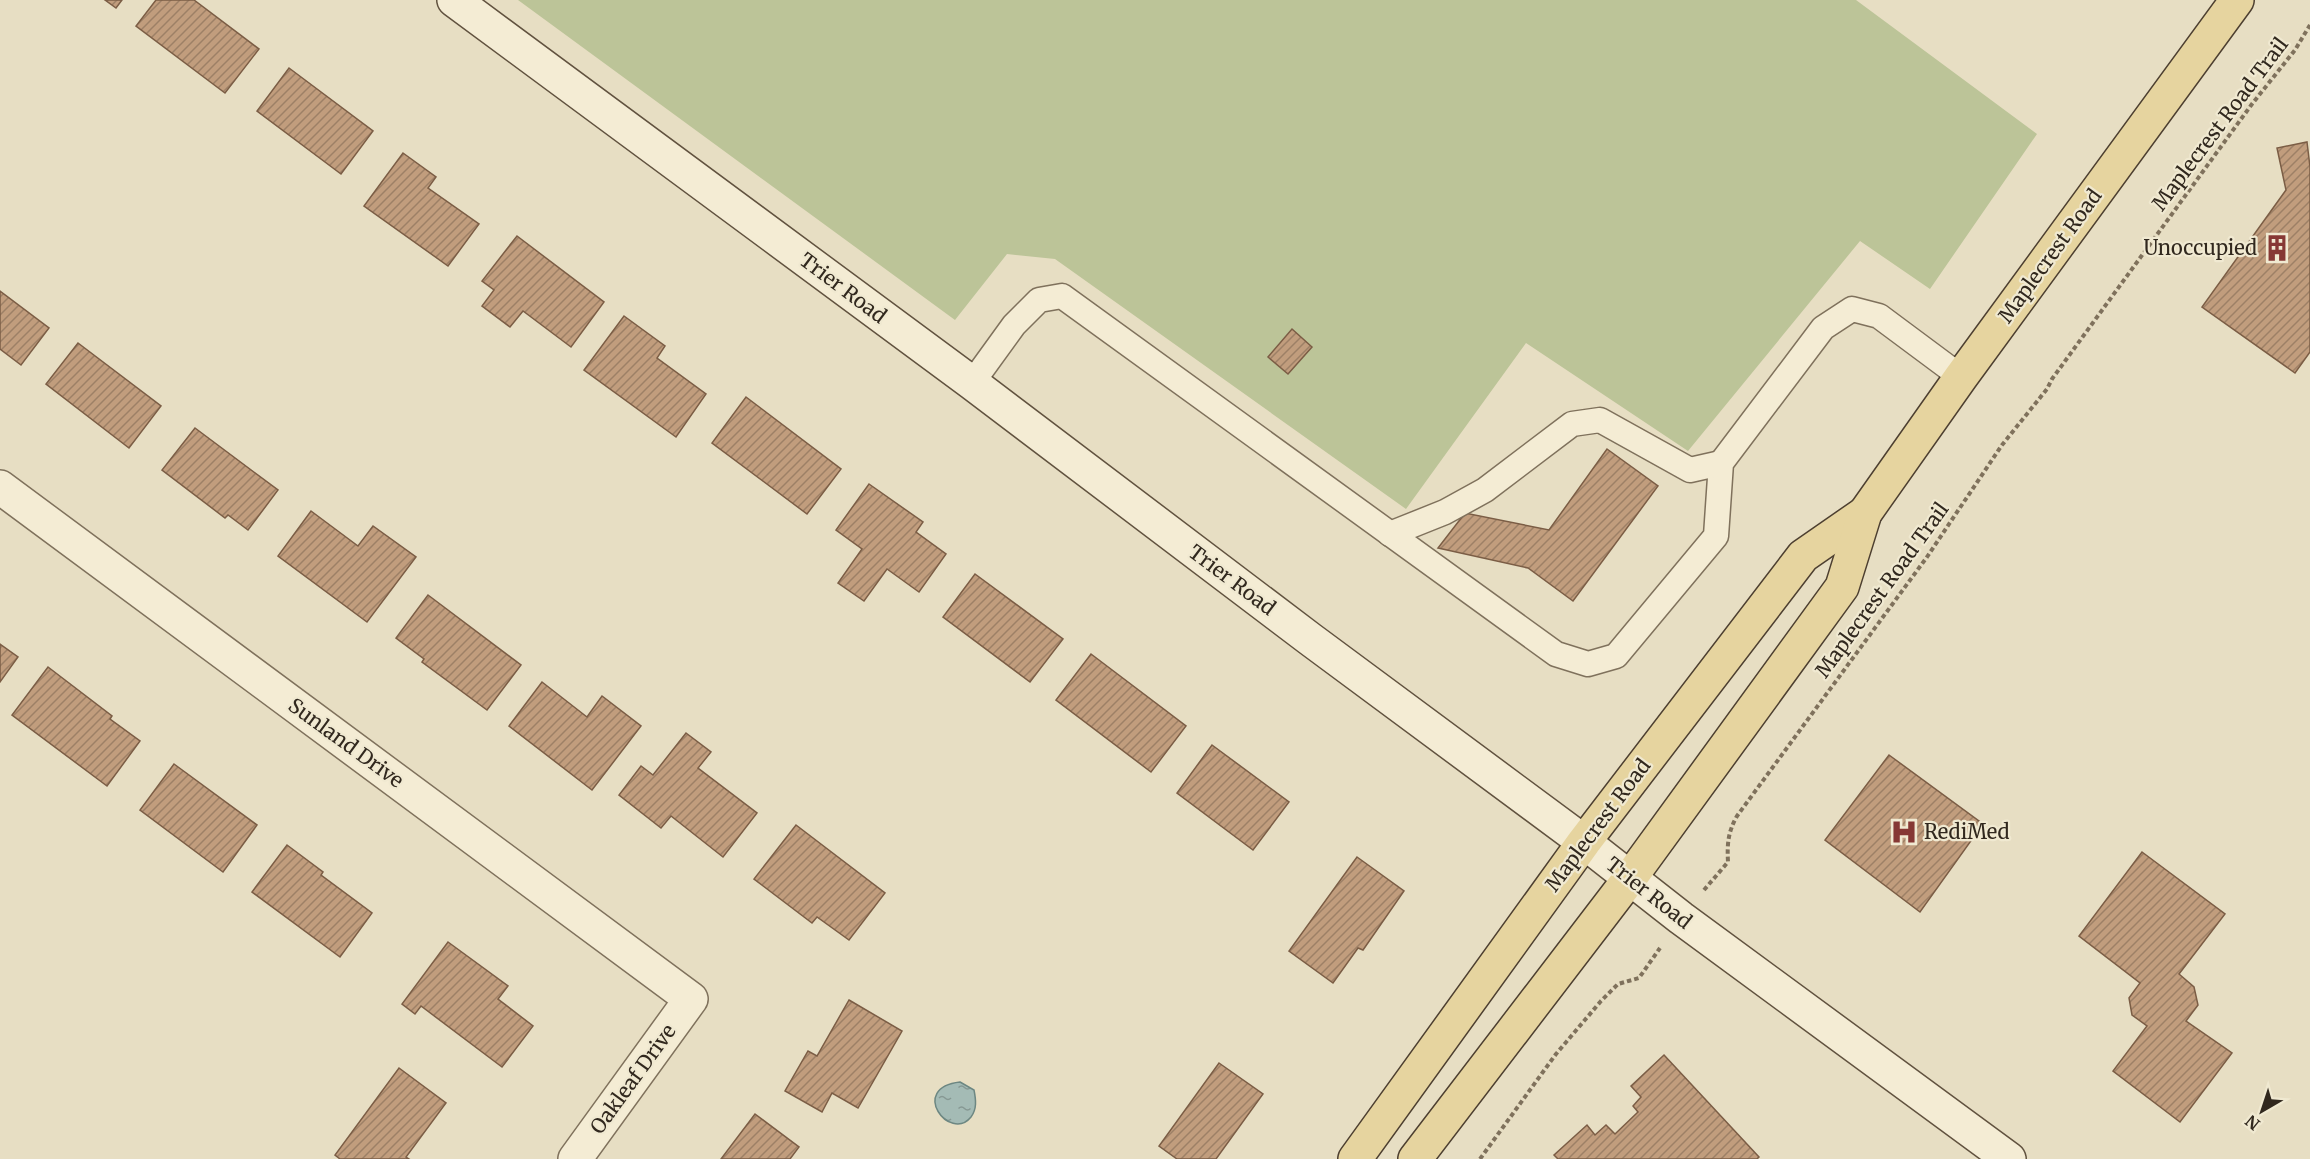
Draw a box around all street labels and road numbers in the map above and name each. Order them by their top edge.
street label: Maplecrest Road Trail [2146,32,2293,215]
street label: Maplecrest Road [1993,184,2107,328]
street label: Trier Road [795,247,892,328]
street label: Maplecrest Road Trail [1810,497,1954,682]
street label: Trier Road [1184,539,1281,620]
street label: Sunland Drive [284,692,409,793]
street label: Maplecrest Road [1540,753,1656,896]
street label: Trier Road [1601,851,1697,934]
street label: Oakleaf Drive [584,1019,681,1138]

